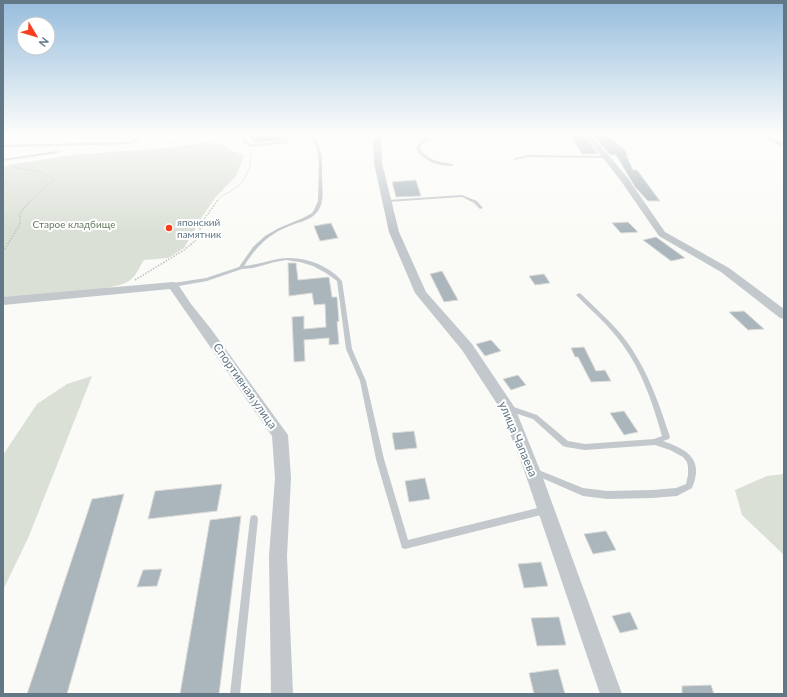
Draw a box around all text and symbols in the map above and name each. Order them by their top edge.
north arrow [16,16,56,56]
text: N [37,35,52,50]
place label: японский памятник [177,216,222,240]
park label: Старое кладбище [32,218,116,230]
marker: японский памятник [164,223,174,233]
street label: Спортивная улица [210,340,281,432]
street label: улица Чапаева [496,399,541,479]

